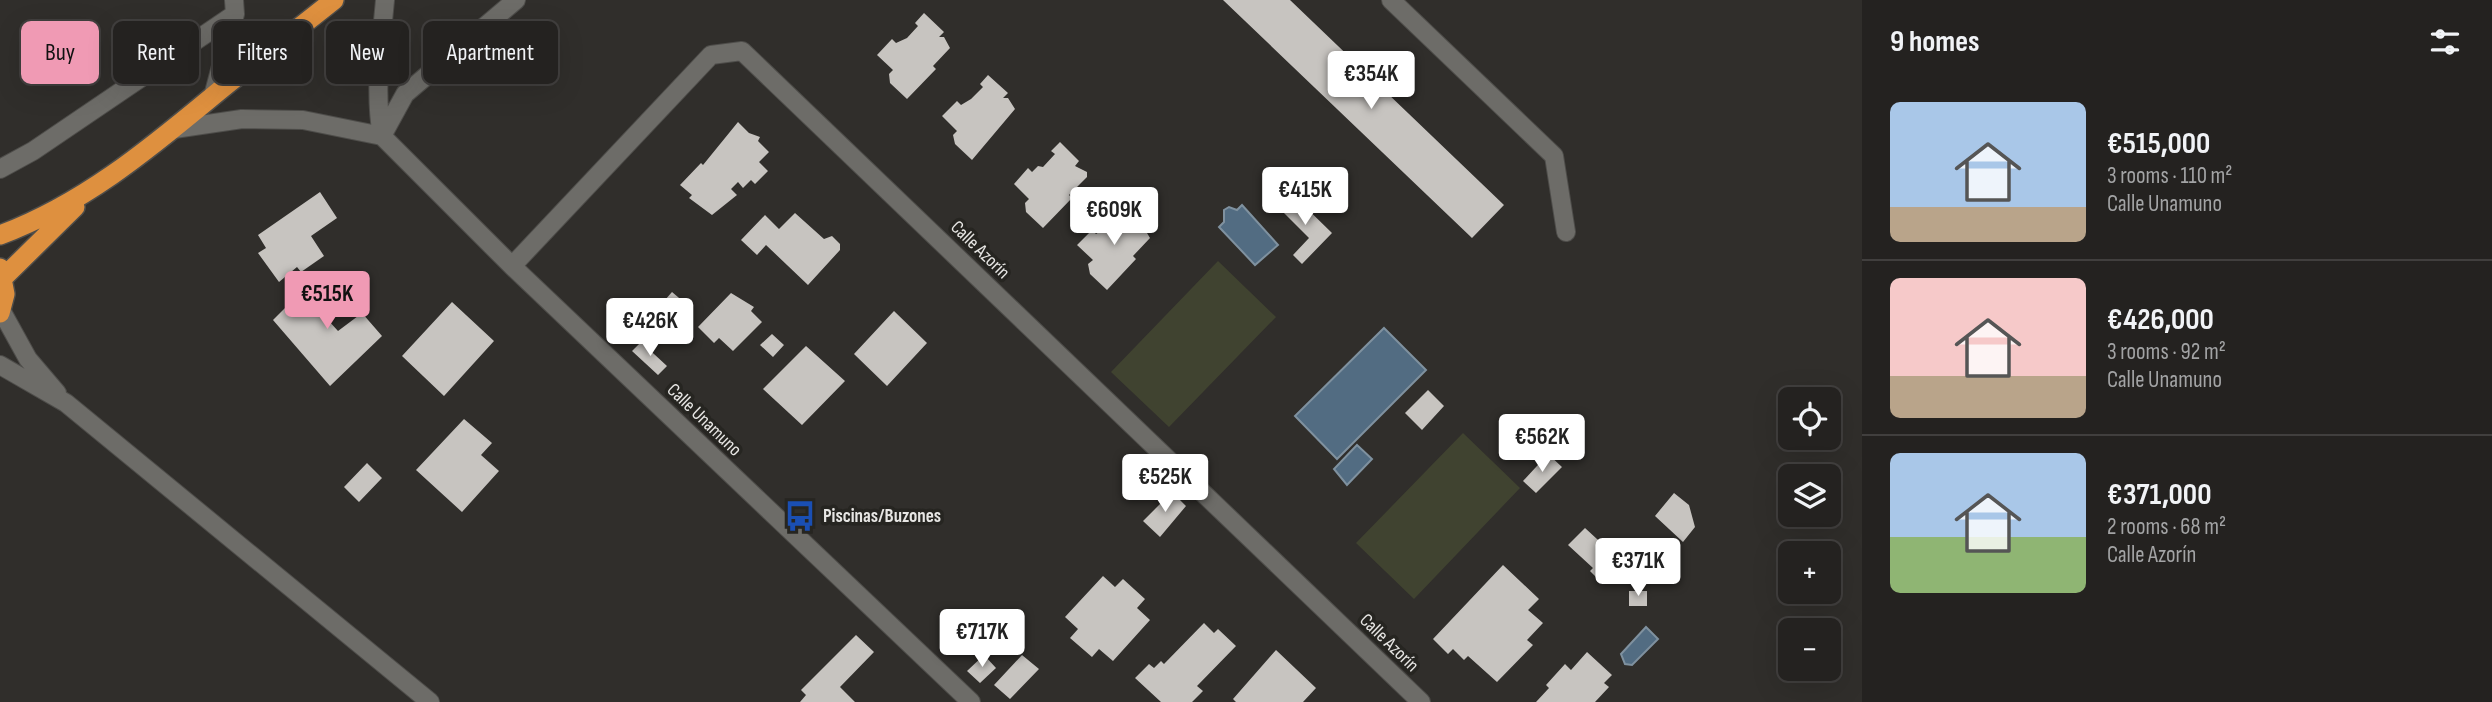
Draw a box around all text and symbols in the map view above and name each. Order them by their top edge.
chip: Buy [21,21,99,84]
chip: Rent [113,21,199,84]
chip: Filters [213,21,312,84]
chip: New [326,21,409,84]
chip: Apartment [423,21,558,84]
icon: filters [2426,23,2464,61]
text: 9 homes [1890,24,1980,60]
pin: €354K [1322,52,1420,111]
text: €354K [1344,60,1398,88]
text: €515,000 [2107,126,2210,162]
icon: home [1946,130,2030,214]
text: 3 rooms · 110 m² [2107,162,2232,190]
pin: €415K [1256,168,1354,227]
text: €415K [1278,176,1332,204]
pin: €609K [1065,188,1163,247]
text: Calle Unamuno [2107,190,2222,218]
text: €609K [1086,196,1142,224]
street label: Calle Azorín [945,216,1015,284]
pin: €515K [278,272,376,331]
text: €515K [301,280,353,308]
pin: €426K [601,298,699,358]
text: €426,000 [2107,302,2214,338]
icon: home [1946,306,2030,390]
text: €426K [622,307,678,335]
text: 3 rooms · 92 m² [2107,338,2226,366]
text: Calle Unamuno [2107,366,2222,394]
street label: Calle Unamuno [662,379,746,461]
map controls [1778,387,1841,681]
button: locate [1778,387,1841,450]
pin: €562K [1493,414,1591,474]
text: €562K [1515,423,1569,451]
pin: €525K [1116,454,1214,514]
text: €525K [1138,463,1192,491]
button: layers [1778,464,1841,527]
text: €371,000 [2107,477,2211,513]
icon: home [1946,481,2030,565]
bus stop icon: Piscinas/Buzones [783,499,817,533]
place label: Piscinas/Buzones [823,505,941,528]
text: 2 rooms · 68 m² [2107,513,2226,541]
pin: €371K [1589,538,1687,598]
button: + [1778,541,1841,604]
text: Calle Azorín [2107,541,2196,569]
text: €371K [1611,547,1665,575]
street label: Calle Azorín [1354,609,1424,677]
pin: €717K [933,610,1031,669]
text: €717K [956,618,1008,646]
button: − [1778,618,1841,681]

